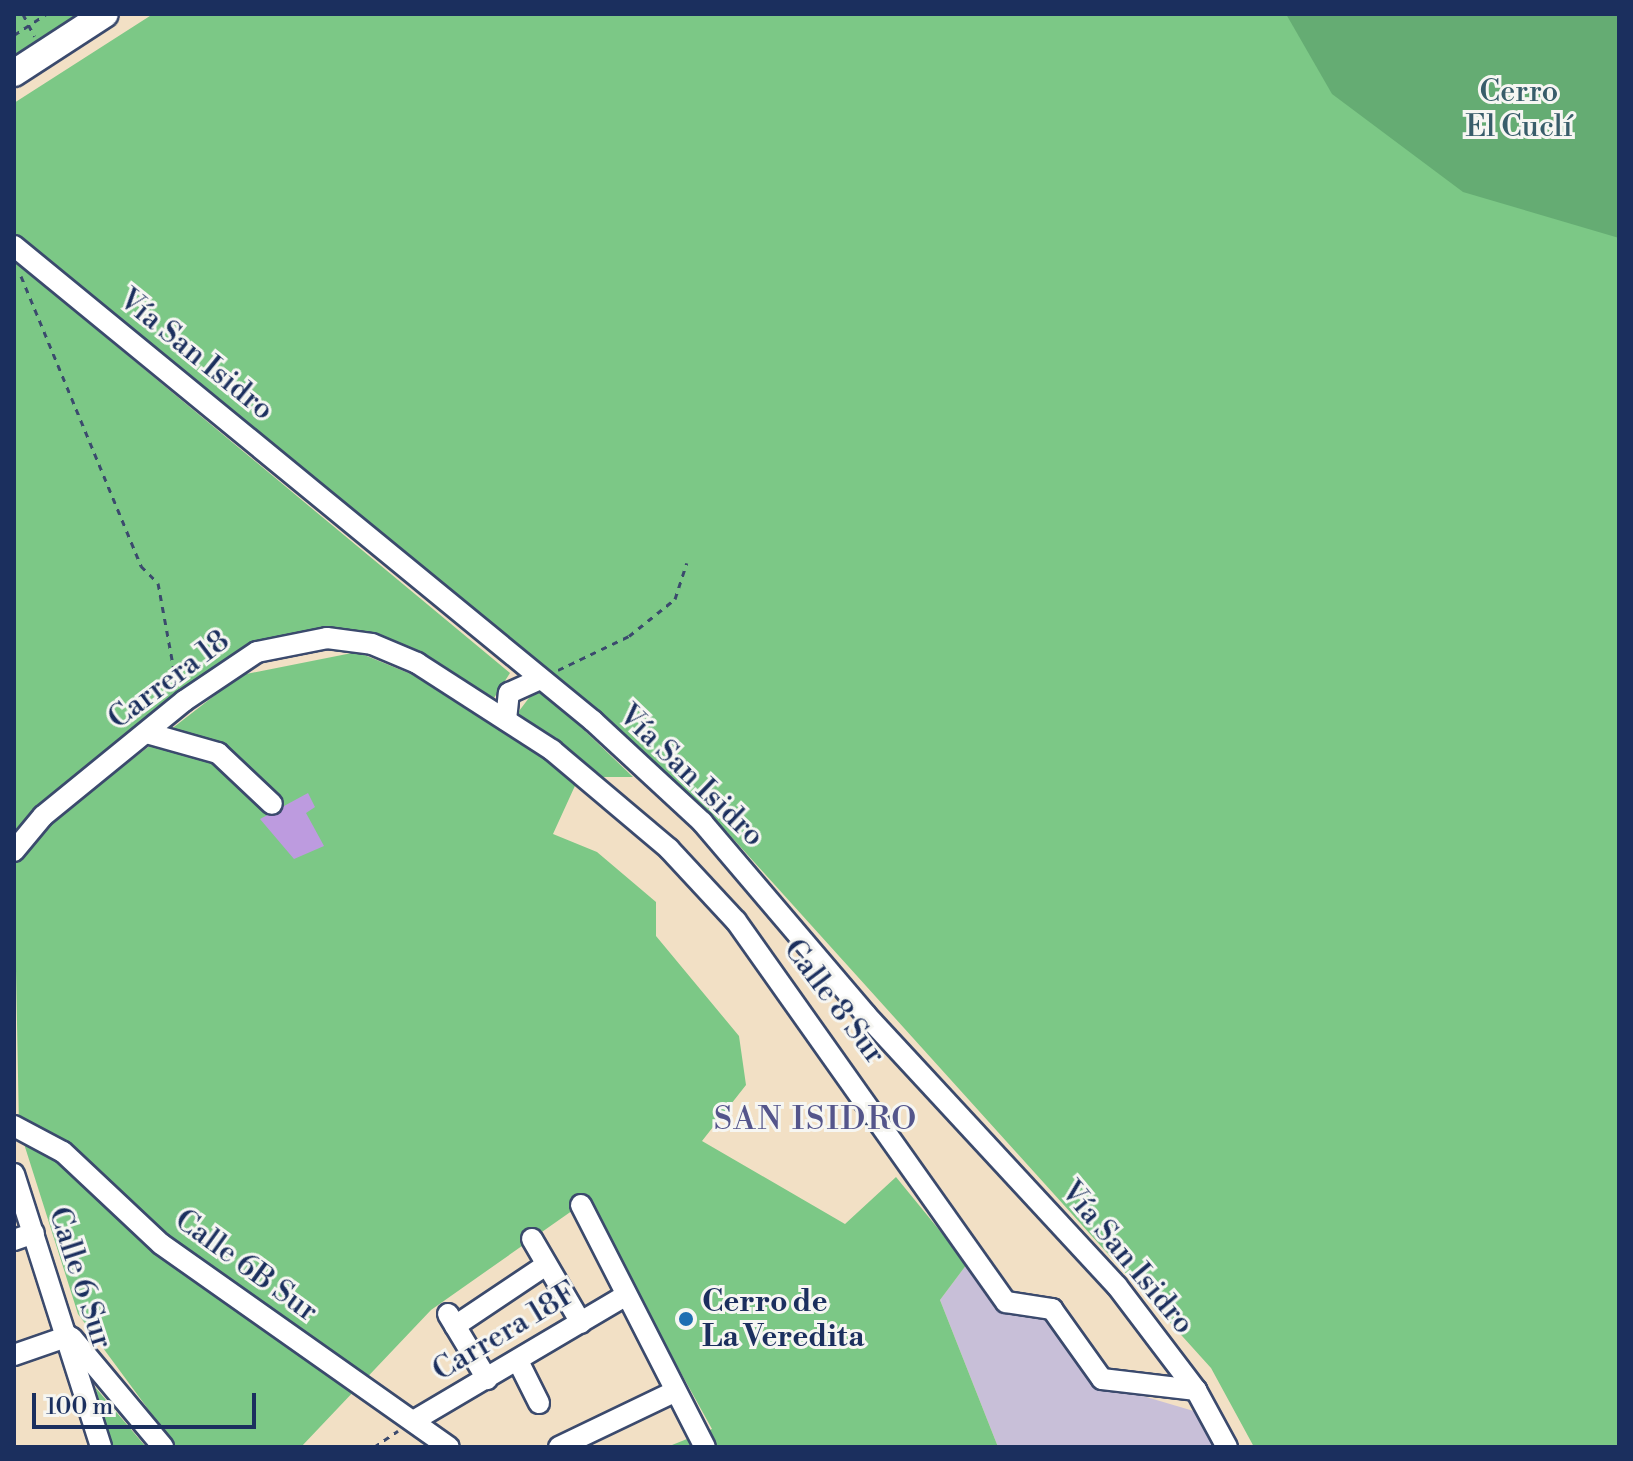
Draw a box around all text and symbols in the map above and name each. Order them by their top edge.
park label: Cerro El Cuclí [1465,74,1573,144]
street label: Vía San Isidro [111,282,281,428]
street label: Carrera 18 [101,623,237,737]
street label: Vía San Isidro [611,698,771,854]
street label: Calle 8 Sur [775,933,893,1071]
district label: SAN ISIDRO [714,1100,918,1138]
street label: Vía San Isidro [1053,1174,1201,1342]
street label: Calle 6B Sur [168,1202,324,1330]
street label: Calle 6 Sur [40,1203,120,1353]
street label: Carrera 18F [426,1275,584,1389]
place label: Cerro de La Veredita [702,1284,865,1354]
marker: Cerro de La Veredita [677,1310,695,1328]
scale bar [36,1377,260,1427]
text: 100 m [46,1392,113,1422]

